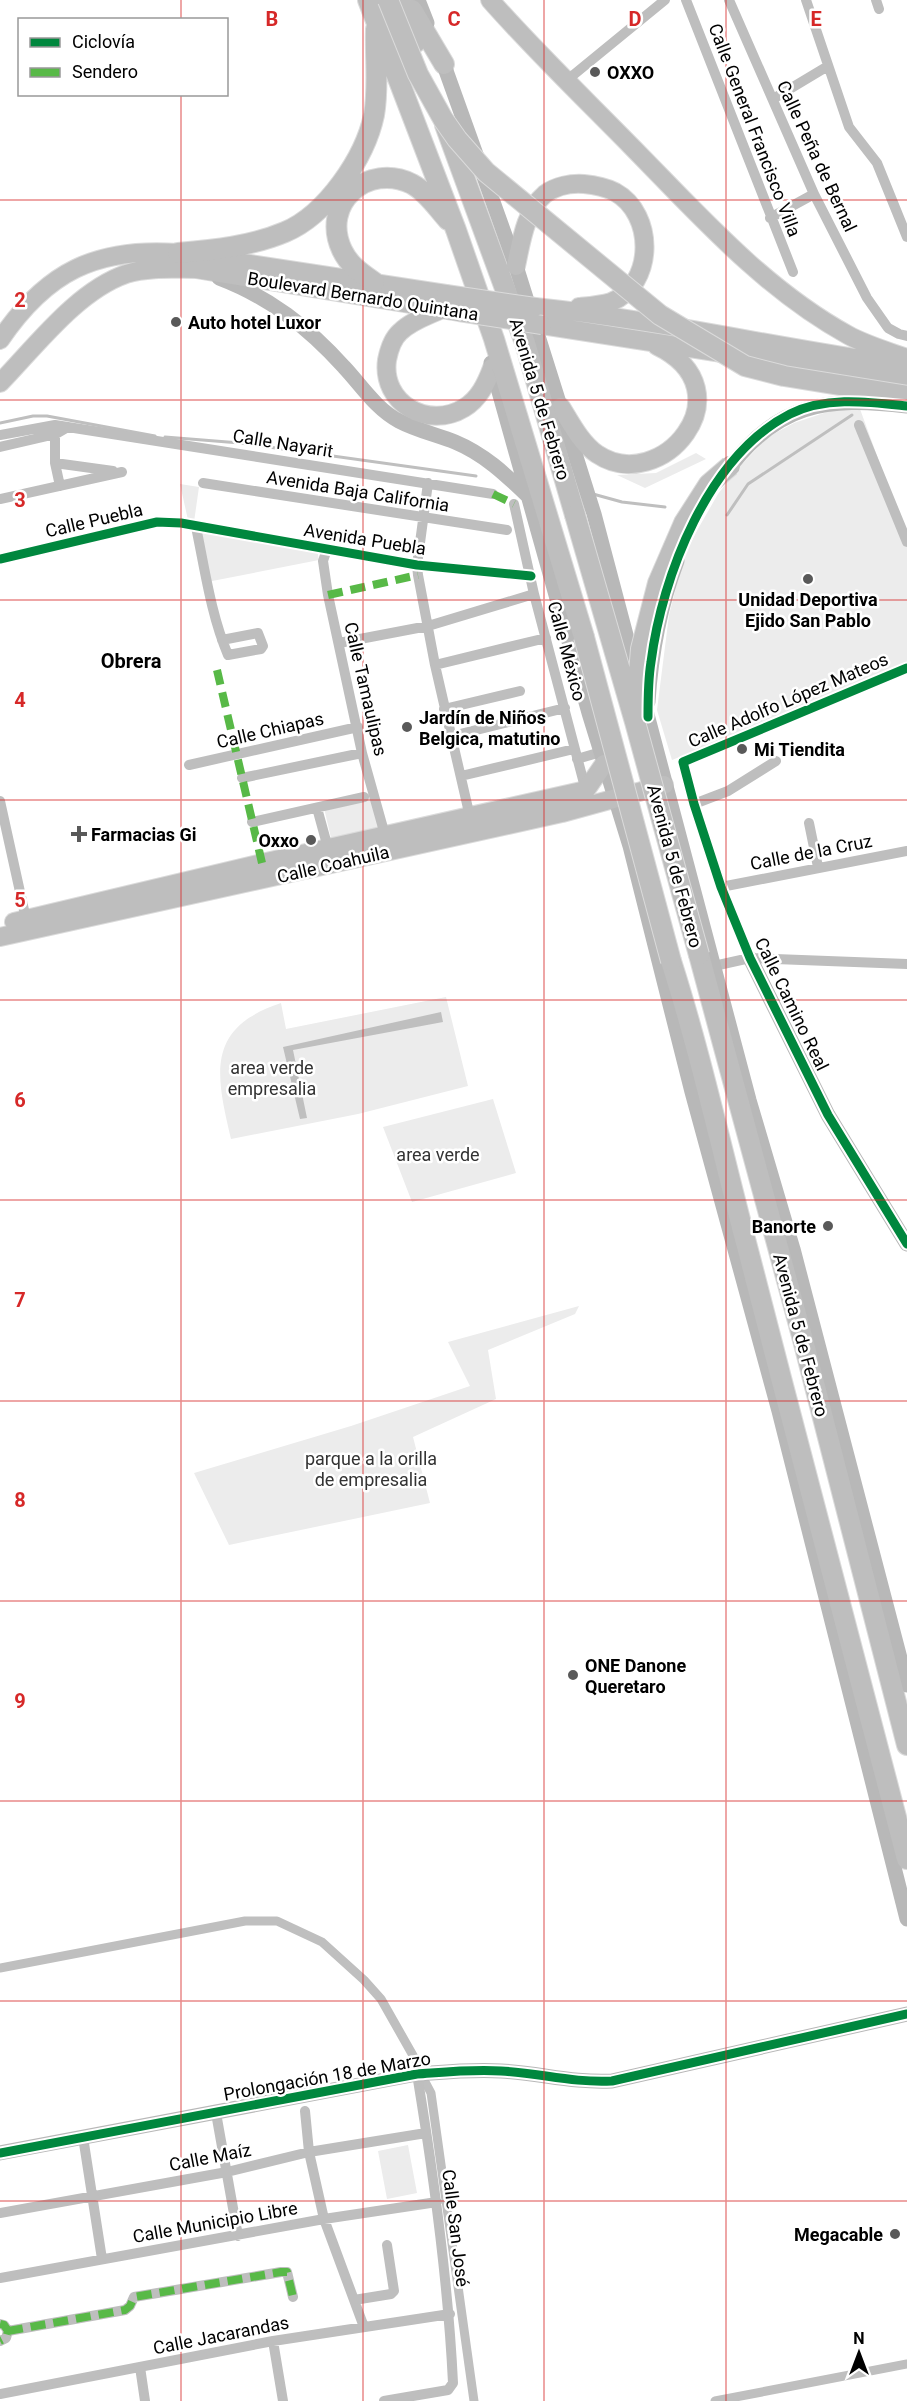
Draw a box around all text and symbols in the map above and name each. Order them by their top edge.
text: B [266,7,278,31]
text: C [447,7,461,31]
text: D [629,7,642,31]
text: E [810,7,822,31]
legend [18,18,228,96]
street label: Calle General Francisco Villa [705,20,805,240]
text: Ciclovía [72,31,135,52]
text: Sendero [72,61,138,82]
place label: OXXO [607,62,654,83]
marker: OXXO [588,65,602,79]
street label: Calle Peña de Bernal [773,77,861,235]
street label: Boulevard Bernardo Quintana [246,267,480,325]
text: 2 [14,288,26,312]
place label: Auto hotel Luxor [188,312,321,333]
marker: Auto hotel Luxor [169,315,183,329]
street label: Avenida 5 de Febrero [505,316,575,482]
street label: Calle Nayarit [231,425,335,461]
street label: Avenida Baja California [265,466,451,516]
text: 3 [14,488,26,512]
street label: Calle Puebla [43,499,145,541]
street label: Avenida Puebla [302,519,428,559]
marker: Unidad Deportiva Ejido San Pablo [801,572,815,586]
place label: Unidad Deportiva Ejido San Pablo [738,589,878,631]
street label: Calle México [544,599,590,703]
street label: Calle Tamaulipas [340,620,392,758]
street label: Calle Adolfo López Mateos [685,648,891,752]
district label: Obrera [101,649,162,673]
text: 4 [14,688,26,712]
street label: Calle Chiapas [214,707,326,753]
place label: Jardín de Niños Belgica, matutino [419,707,560,749]
marker: Jardín de Niños Belgica, matutino [400,720,414,734]
place label: Mi Tiendita [754,739,845,760]
marker: Mi Tiendita [735,742,749,756]
street label: Avenida 5 de Febrero [643,782,707,950]
place label: Farmacias Gi [91,824,197,845]
marker: Farmacias Gi [72,827,86,841]
place label: Oxxo [258,830,299,851]
street label: Calle de la Cruz [748,830,874,874]
marker: Oxxo [304,833,318,847]
street label: Calle Coahuila [275,841,391,887]
text: 5 [14,888,26,912]
street label: Calle Camino Real [751,934,833,1074]
park label: area verde empresalia [228,1057,316,1099]
text: 6 [14,1088,26,1112]
park label: area verde [396,1144,480,1165]
place label: Banorte [752,1216,816,1237]
marker: Banorte [821,1219,835,1233]
street label: Avenida 5 de Febrero [769,1251,833,1419]
text: 7 [14,1288,26,1312]
park label: parque a la orilla de empresalia [305,1448,437,1490]
text: 8 [14,1488,26,1512]
place label: ONE Danone Queretaro [585,1655,686,1697]
marker: ONE Danone Queretaro [566,1668,580,1682]
text: 9 [14,1689,26,1713]
street label: Prolongación 18 de Marzo [222,2047,432,2105]
street label: Calle Maíz [167,2139,253,2175]
street label: Calle San José [438,2168,474,2288]
street label: Calle Municipio Libre [131,2197,299,2247]
place label: Megacable [794,2224,883,2245]
marker: Megacable [888,2227,902,2241]
street label: Calle Jacarandas [151,2312,291,2358]
north arrow [829,2323,889,2383]
text: N [853,2329,865,2348]

